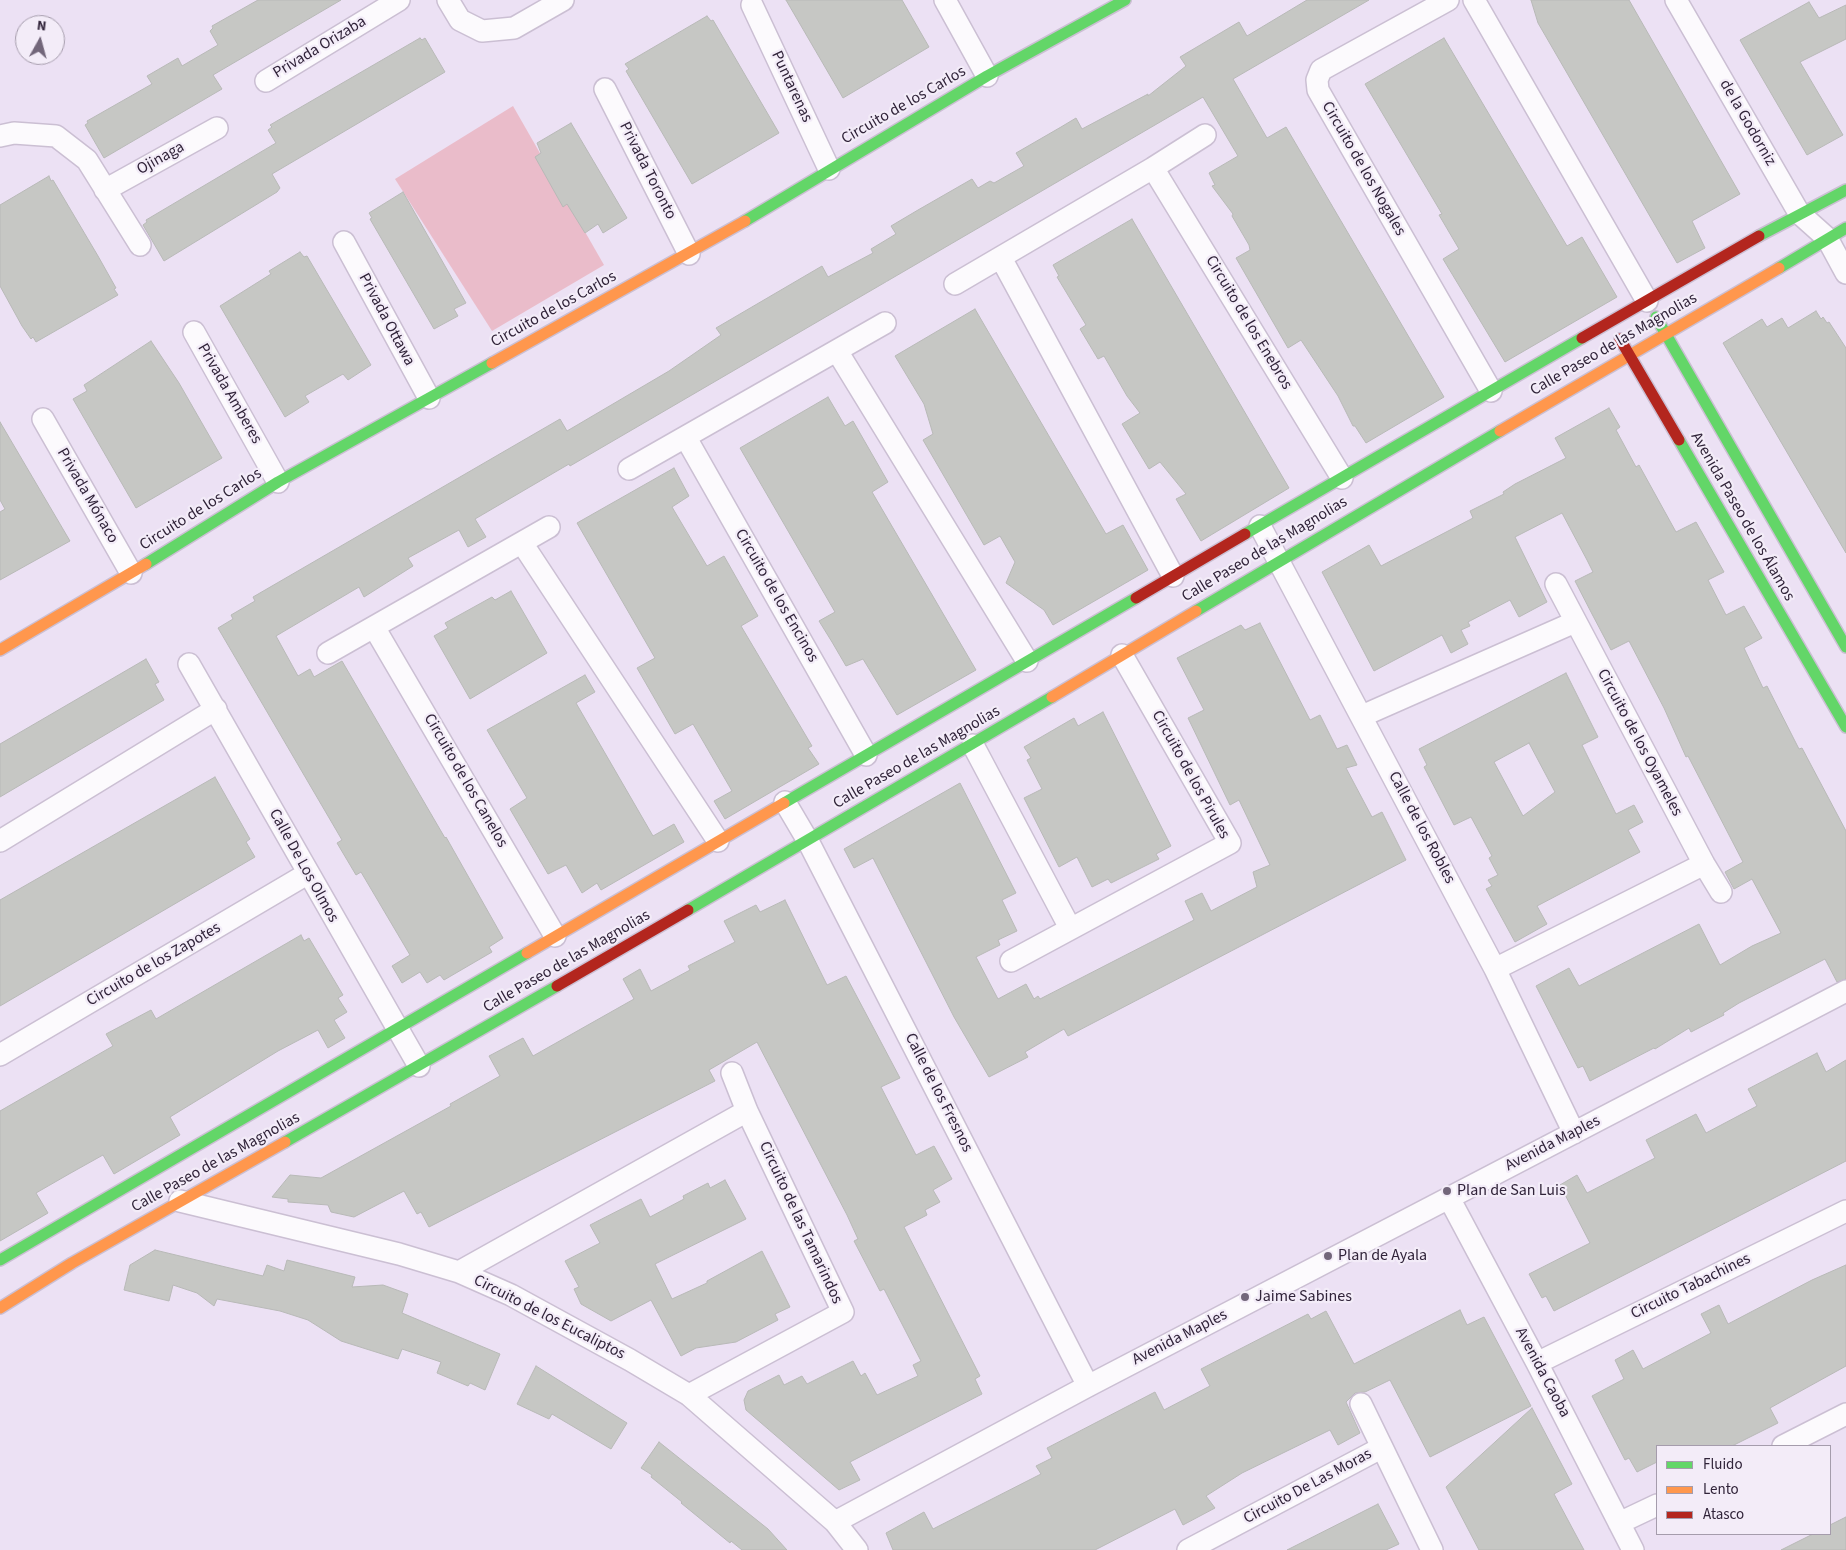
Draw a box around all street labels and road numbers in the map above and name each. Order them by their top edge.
street label: Privada Orizaba [270,13,370,83]
street label: Puntarenas [766,48,816,126]
street label: Circuito de los Carlos [838,63,970,149]
street label: de la Godorniz [1715,76,1779,170]
street label: Circuito de los Nogales [1317,99,1409,239]
street label: Privada Toronto [614,119,680,223]
street label: Ojinaga [134,138,188,180]
street label: Circuito de los Enebros [1200,253,1296,393]
street label: Circuito de los Carlos [488,268,620,352]
street label: Privada Ottawa [354,270,418,370]
street label: Calle Paseo de las Magnolias [1527,289,1701,401]
street label: Privada Amberes [193,340,265,448]
street label: Avenida Paseo de los Álamos [1686,429,1798,605]
street label: Privada Mónaco [52,445,122,547]
street label: Circuito de los Carlos [136,465,266,555]
street label: Calle Paseo de las Magnolias [1179,493,1351,607]
street label: Circuito de los Encinos [730,526,822,666]
street label: Circuito de los Oyameles [1592,666,1686,820]
street label: Calle Paseo de las Magnolias [830,702,1004,814]
street label: Circuito de los Pirules [1147,707,1233,843]
street label: Circuito de los Canelos [419,711,511,851]
street label: Calle de los Robles [1383,769,1459,887]
street label: Calle De Los Olmos [264,806,342,926]
street label: Calle Paseo de las Magnolias [480,906,654,1018]
street label: Circuito de los Zapotes [84,919,224,1011]
street label: Calle de los Fresnos [900,1030,976,1156]
street label: Calle Paseo de las Magnolias [128,1109,304,1217]
street label: Avenida Maples [1502,1112,1604,1176]
street label: Circuito de las Tamarindos [754,1139,846,1307]
street label: Circuito Tabachines [1628,1250,1754,1324]
street label: Circuito de los Eucaliptos [470,1271,628,1365]
street label: Avenida Maples [1129,1306,1231,1370]
street label: Avenida Caoba [1510,1325,1574,1421]
street label: Circuito De Las Moras [1241,1445,1375,1529]

